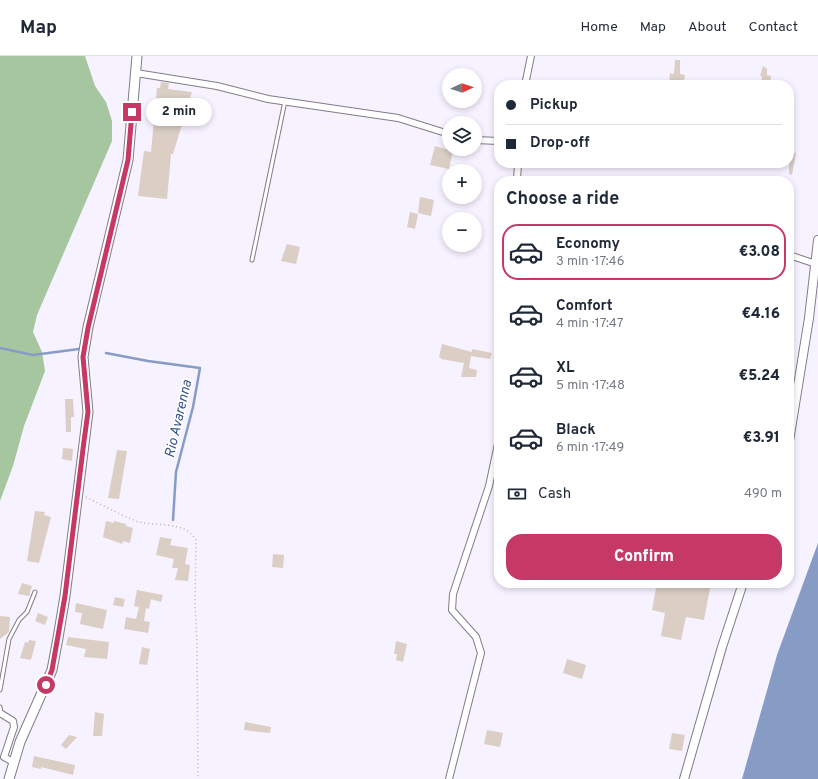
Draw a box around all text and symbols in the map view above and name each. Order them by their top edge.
text: Map [20,16,57,40]
text: Home [581,19,618,36]
text: Map [640,19,666,36]
text: About [688,19,727,36]
text: Contact [749,19,798,36]
north arrow [442,68,482,108]
map controls [442,68,482,252]
text: Pickup [530,96,578,115]
callout: 2 min [146,98,212,126]
route end [123,103,141,121]
text: 2 min [162,104,196,120]
button: layers [442,116,482,156]
text: Drop-off [530,134,590,153]
button: + [442,164,482,204]
text: Choose a ride [506,188,619,211]
button: − [442,212,482,252]
icon: car [508,234,544,270]
text: Economy [556,235,620,254]
text: €3.08 [739,243,780,262]
text: 3 min · 17:46 [556,254,624,270]
icon: car [508,296,544,332]
text: Comfort [556,297,613,316]
text: €4.16 [742,305,780,324]
text: 4 min · 17:47 [556,316,624,332]
icon: car [508,358,544,394]
text: XL [556,359,574,378]
text: €5.24 [739,367,780,386]
water label: Rio Avarenna [162,378,196,460]
text: 5 min · 17:48 [556,378,625,394]
icon: car [508,420,544,456]
text: Black [556,421,596,440]
text: €3.91 [743,429,780,448]
text: 6 min · 17:49 [556,440,624,456]
icon: cash [506,483,528,505]
text: Cash [538,485,571,504]
text: 490 m [744,486,782,502]
button: Confirm [506,534,782,580]
route start [37,676,55,694]

